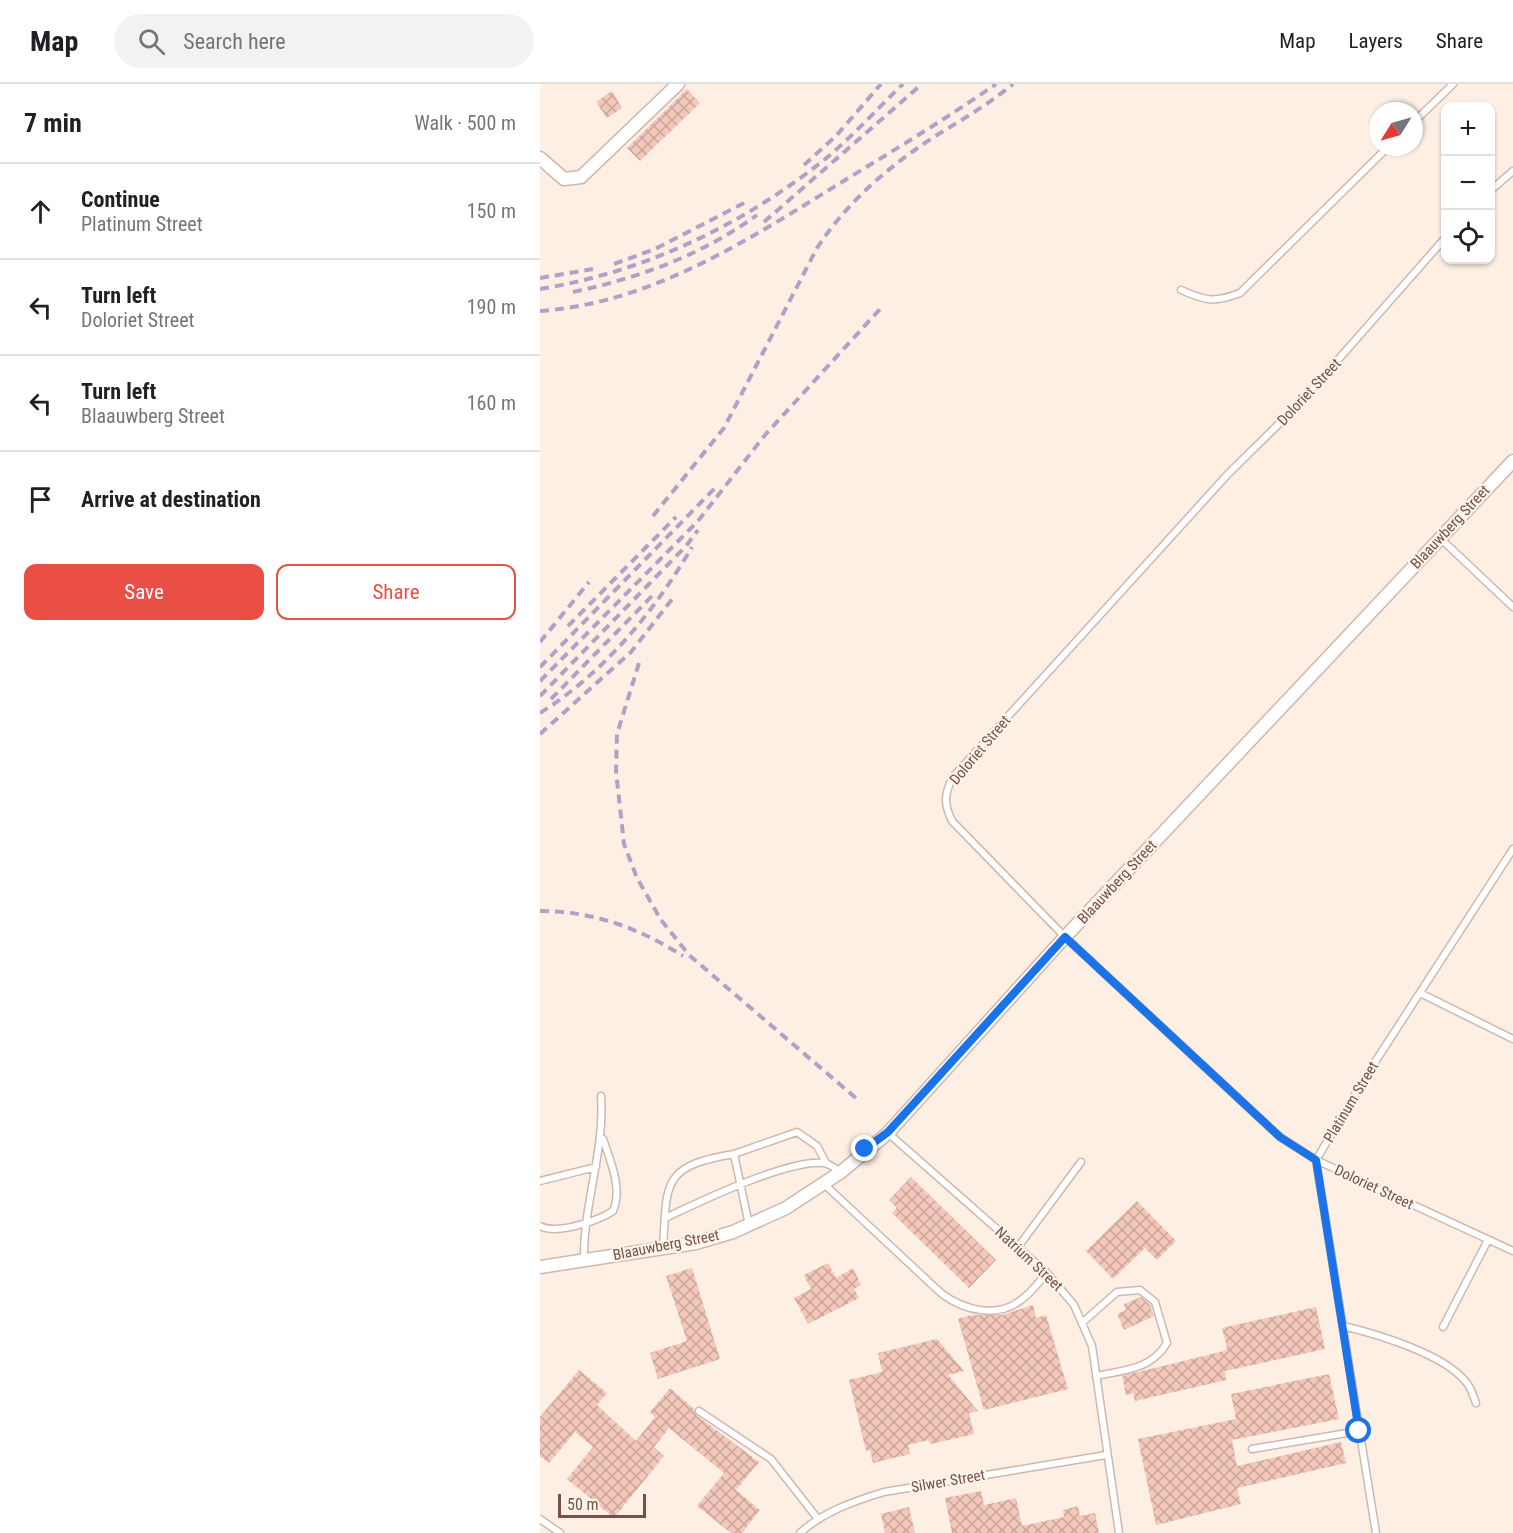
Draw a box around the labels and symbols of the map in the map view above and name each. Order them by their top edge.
north arrow [1369,102,1423,156]
street label: Doloriet Street [1273,355,1345,429]
street label: Blaauwberg Street [1407,481,1493,573]
street label: Doloriet Street [946,712,1014,788]
street label: Blaauwberg Street [1074,836,1160,928]
street label: Platinum Street [1320,1058,1382,1146]
route end [851,1135,877,1161]
street label: Doloriet Street [1332,1161,1416,1213]
street label: Natrium Street [991,1223,1067,1295]
street label: Blaauwberg Street [611,1226,721,1264]
route start [1345,1417,1371,1443]
street label: Silwer Street [910,1466,986,1496]
scale bar [558,1491,646,1518]

